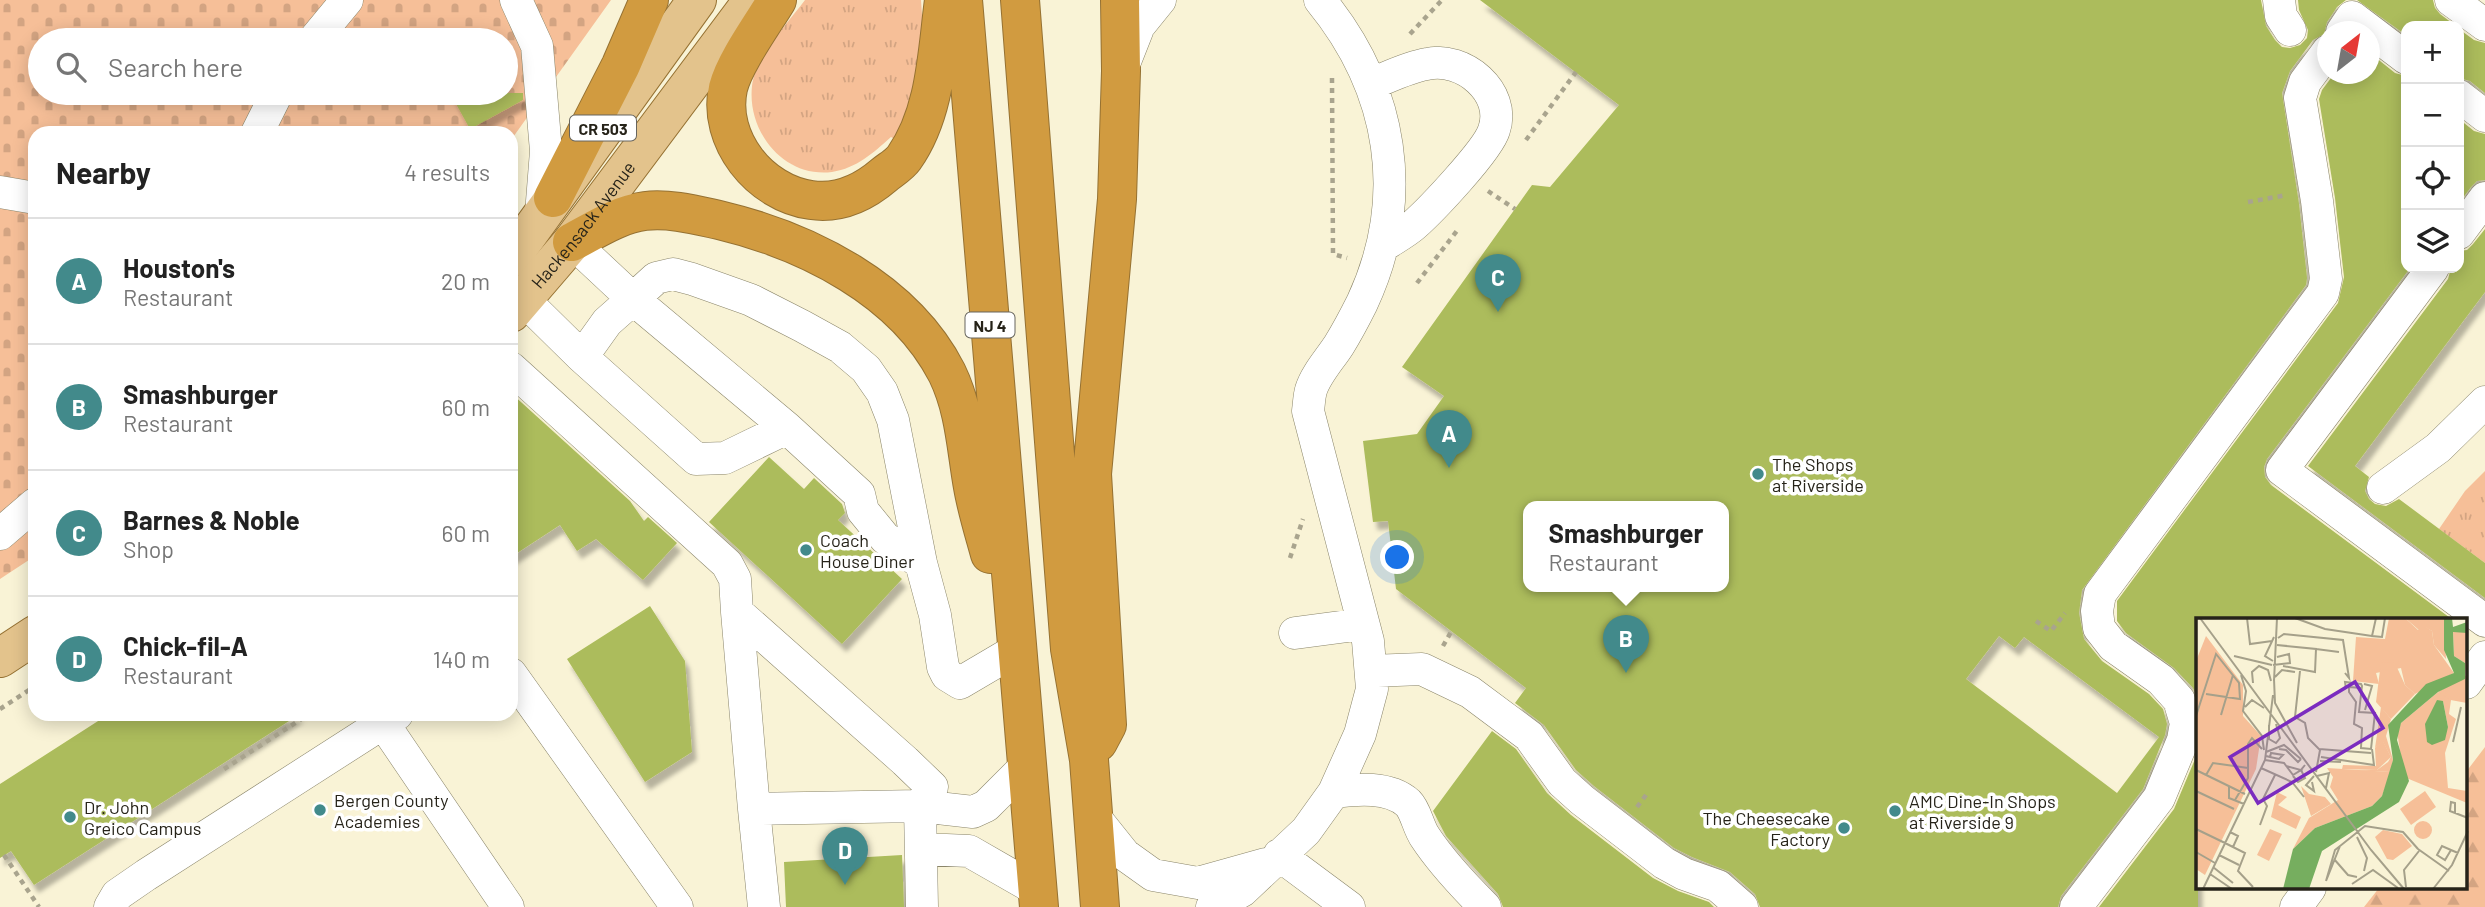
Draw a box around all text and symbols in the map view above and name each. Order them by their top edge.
north arrow [2317,21,2380,84]
map controls [2401,21,2464,273]
button: + [2401,21,2464,84]
search box [28,28,518,105]
icon: search [52,48,90,86]
text: Search here [108,51,243,82]
button: − [2401,84,2464,147]
road number: CR 503 [570,116,636,140]
button: locate [2401,147,2464,210]
text: Nearby [56,154,151,190]
street label: Hackensack Avenue [526,157,640,293]
text: 4 results [404,158,490,186]
button: layers [2401,210,2464,273]
text: Houston's [123,252,235,283]
pin: C [1475,254,1521,312]
text: A [71,267,87,295]
text: 20 m [441,267,490,295]
text: Restaurant [123,283,233,311]
road number: NJ 4 [965,312,1014,338]
text: Smashburger [123,378,278,409]
text: B [72,393,86,421]
text: 60 m [442,393,490,421]
text: Restaurant [123,409,233,437]
pin: A [1426,410,1472,468]
place label: The Shops at Riverside [1772,453,1864,496]
marker: The Shops at Riverside [1750,466,1766,482]
popup [1523,501,1729,592]
text: Barnes & Noble [123,504,300,535]
text: Smashburger [1548,517,1704,548]
text: C [72,519,86,547]
text: 60 m [442,519,490,547]
place label: Coach House Diner [820,529,915,572]
text: Shop [123,535,174,563]
your location [1380,540,1414,574]
marker: Coach House Diner [798,542,814,558]
text: Restaurant [1548,548,1659,576]
pin: B [1603,615,1649,673]
inset map [2196,618,2468,890]
text: Chick-fil-A [123,630,248,661]
text: D [72,645,86,673]
text: 140 m [433,645,490,673]
text: Restaurant [123,661,233,689]
place label: Bergen County Academies [334,789,449,832]
place label: AMC Dine-In Shops at Riverside 9 [1909,790,2056,833]
place label: Dr. John Greico Campus [84,796,202,839]
marker: Bergen County Academies [312,802,328,818]
marker: AMC Dine-In Shops at Riverside 9 [1887,803,1903,819]
place label: The Cheesecake Factory [1702,807,1830,850]
marker: Dr. John Greico Campus [62,809,78,825]
marker: The Cheesecake Factory [1836,820,1852,836]
pin: D [822,827,868,885]

